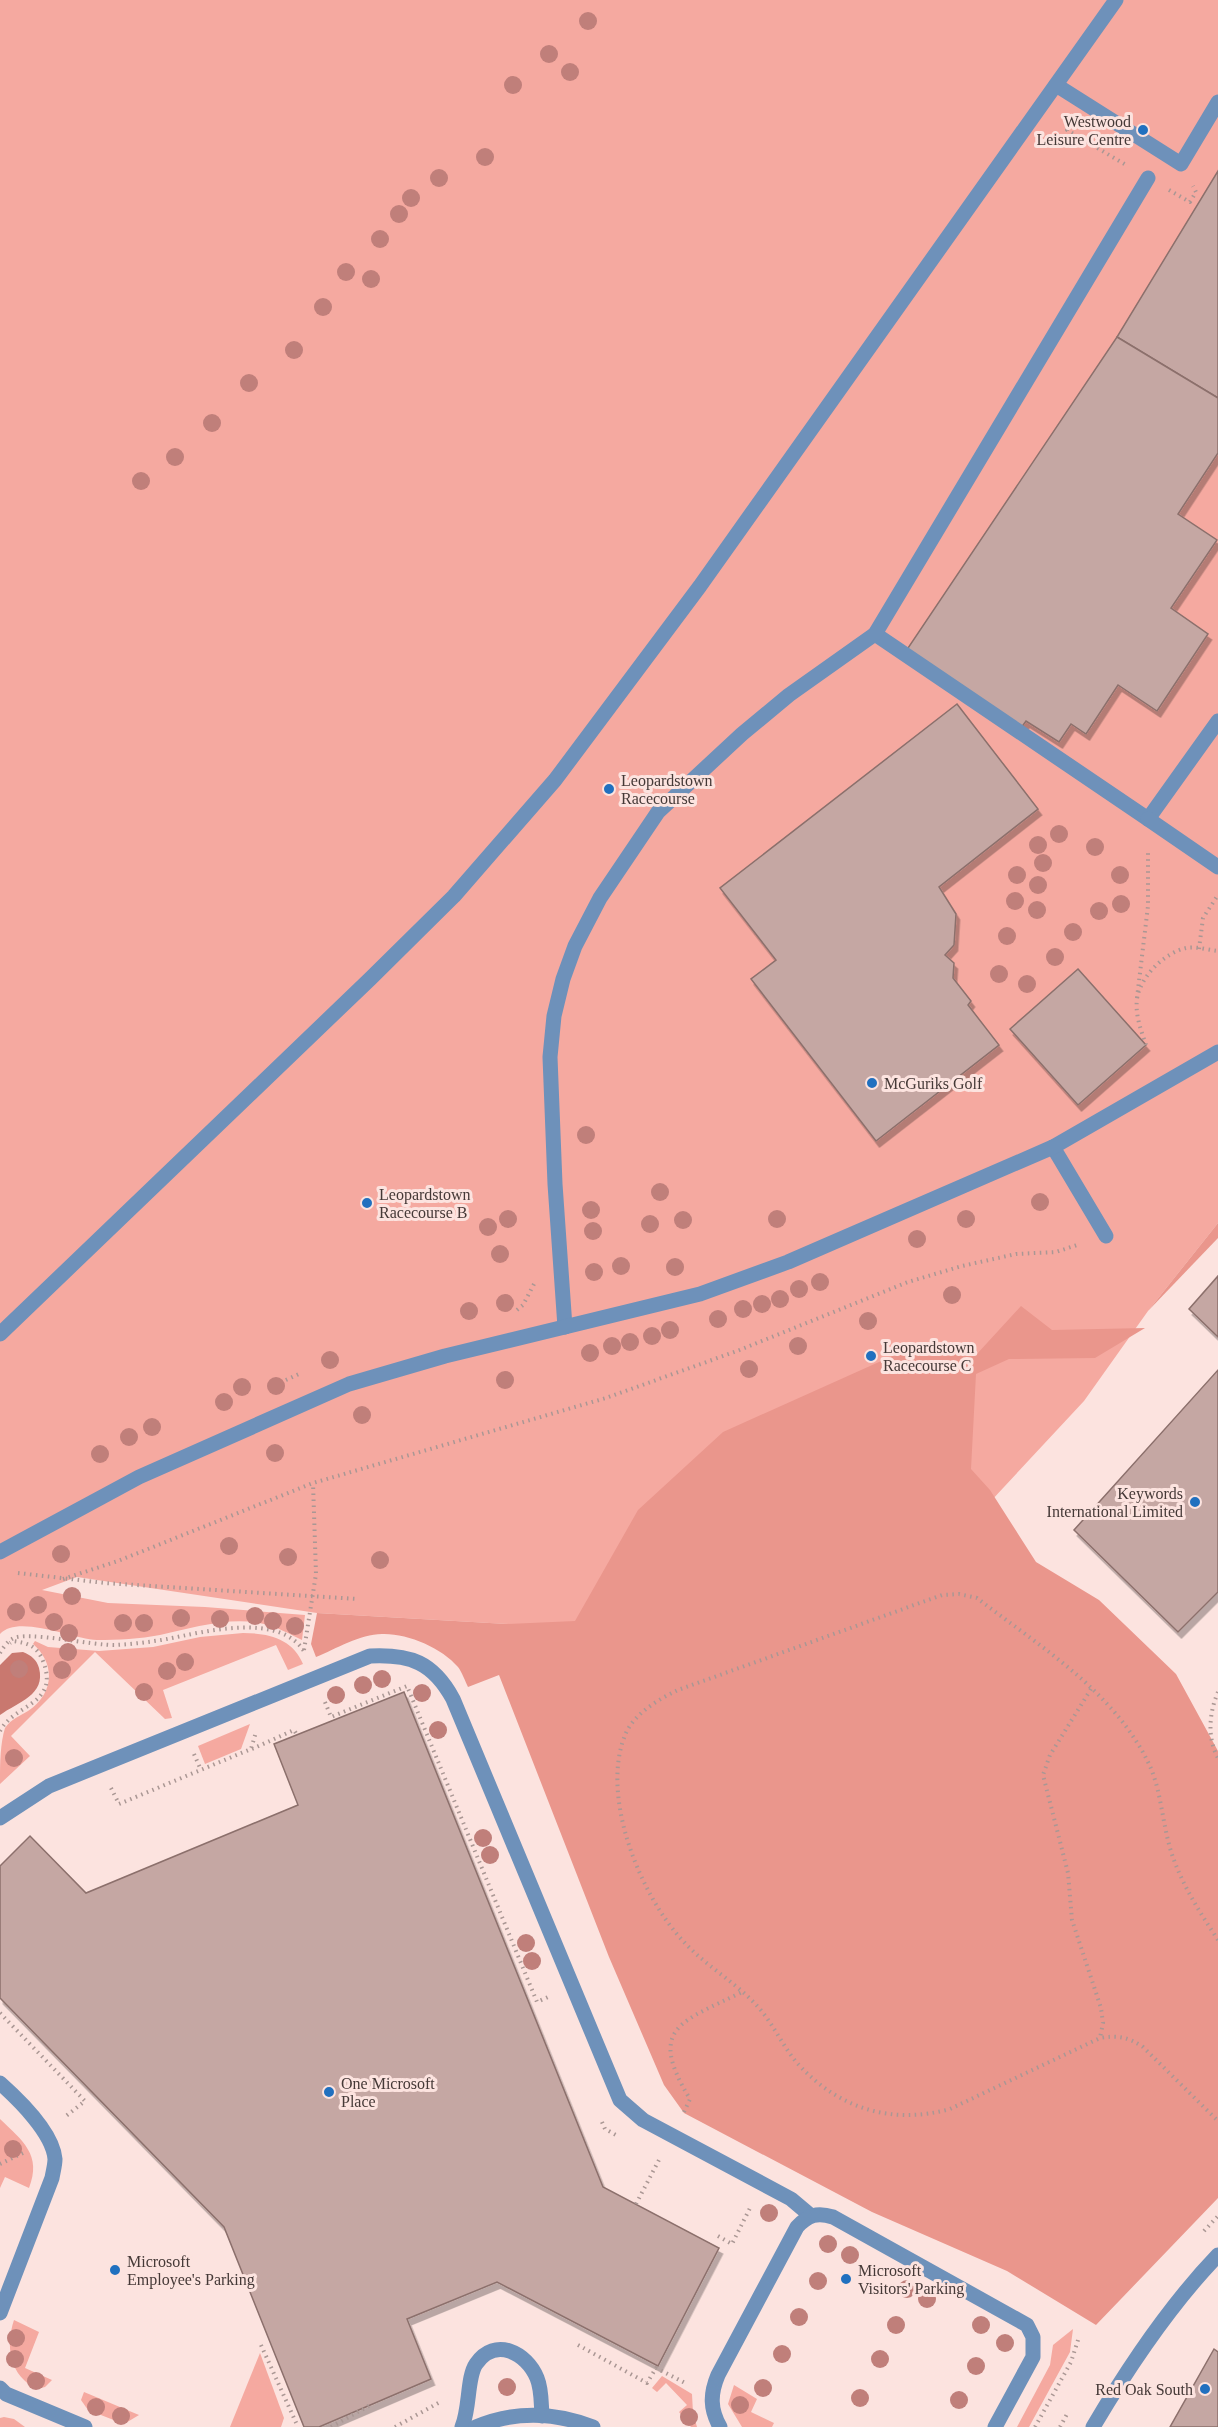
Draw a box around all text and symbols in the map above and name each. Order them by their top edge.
place label: Westwood Leisure Centre [1036,113,1131,148]
marker: Westwood Leisure Centre [1136,123,1150,137]
place label: Leopardstown Racecourse [621,772,713,807]
marker: Leopardstown Racecourse [602,782,616,796]
place label: McGuriks Golf [884,1075,983,1092]
marker: McGuriks Golf [865,1076,879,1090]
place label: Leopardstown Racecourse B [379,1186,471,1221]
marker: Leopardstown Racecourse B [360,1196,374,1210]
place label: Leopardstown Racecourse C [883,1339,975,1374]
marker: Leopardstown Racecourse C [864,1349,878,1363]
place label: Keywords International Limited [1047,1485,1183,1520]
marker: Keywords International Limited [1188,1495,1202,1509]
place label: One Microsoft Place [341,2075,435,2110]
marker: One Microsoft Place [322,2085,336,2099]
place label: Microsoft Employee's Parking [127,2253,255,2289]
place label: Microsoft Visitors' Parking [858,2262,964,2298]
marker: Microsoft Employee's Parking [108,2263,122,2277]
marker: Microsoft Visitors' Parking [839,2272,853,2286]
place label: Red Oak South [1095,2381,1193,2398]
marker: Red Oak South [1198,2382,1212,2396]

